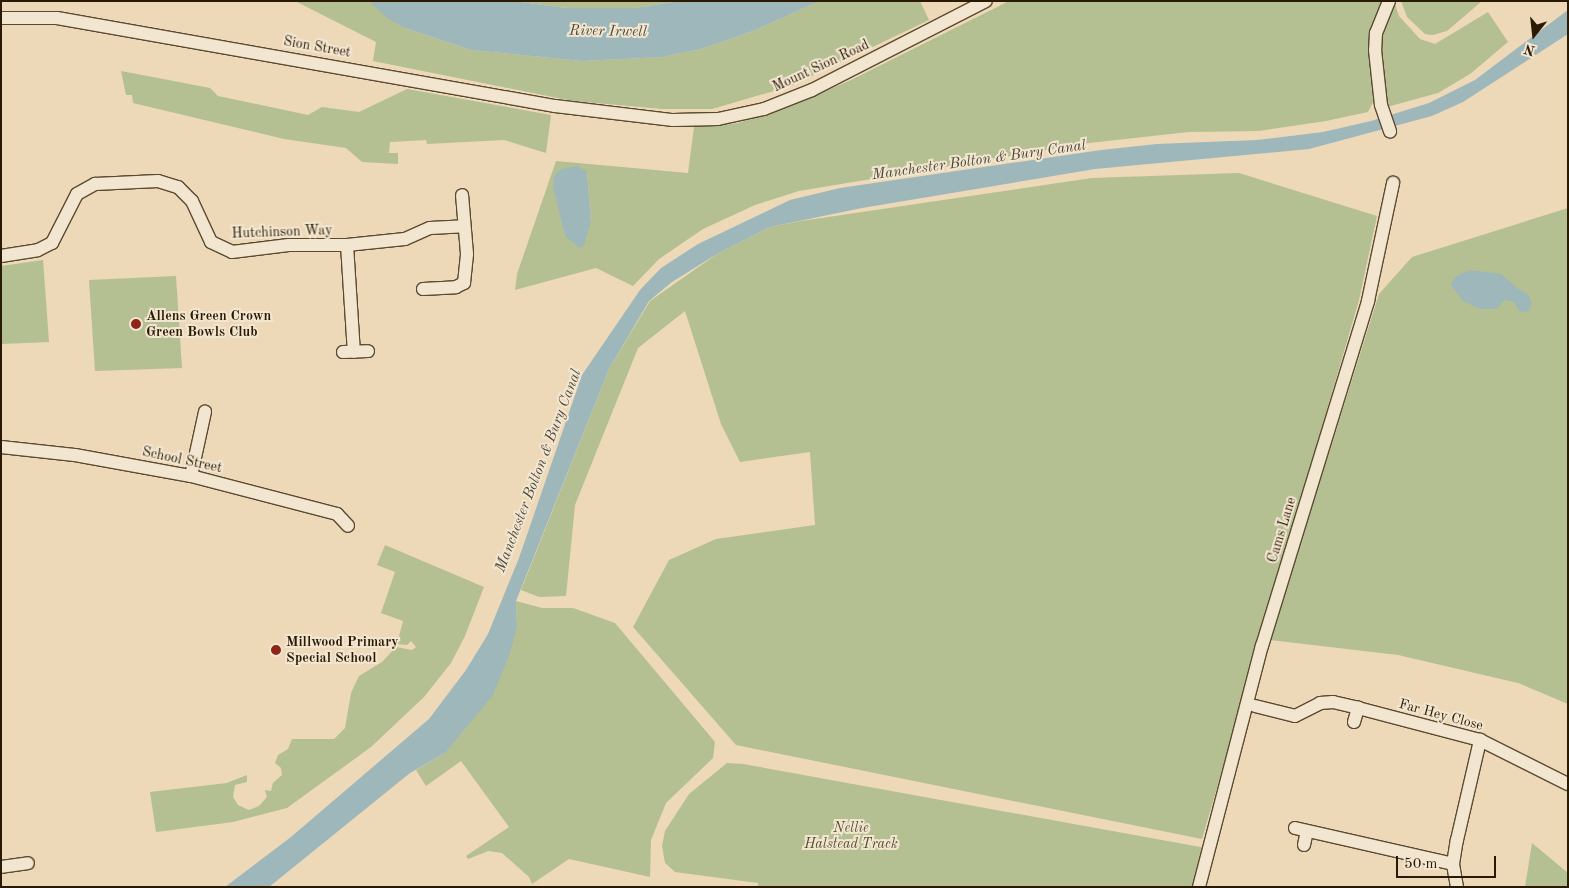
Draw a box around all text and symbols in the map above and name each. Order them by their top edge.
north arrow [1509,10,1559,60]
water label: River Irwell [569,22,647,42]
street label: Sion Street [282,33,352,61]
street label: Mount Sion Road [770,36,872,96]
text: N [1523,41,1537,58]
water label: Manchester Bolton & Bury Canal [871,137,1087,185]
street label: Hutchinson Way [231,222,333,242]
place label: Allens Green Crown Green Bowls Club [146,308,271,341]
marker: Allens Green Crown Green Bowls Club [130,318,142,330]
water label: Manchester Bolton & Bury Canal [492,367,586,575]
street label: School Street [141,443,223,477]
street label: Cams Lane [1264,495,1300,565]
place label: Millwood Primary Special School [286,634,399,666]
marker: Millwood Primary Special School [270,644,282,656]
street label: Far Hey Close [1397,696,1485,734]
park label: Nellie Halstead Track [804,820,898,852]
scale bar [1399,846,1499,878]
text: 50 m [1404,857,1438,872]

